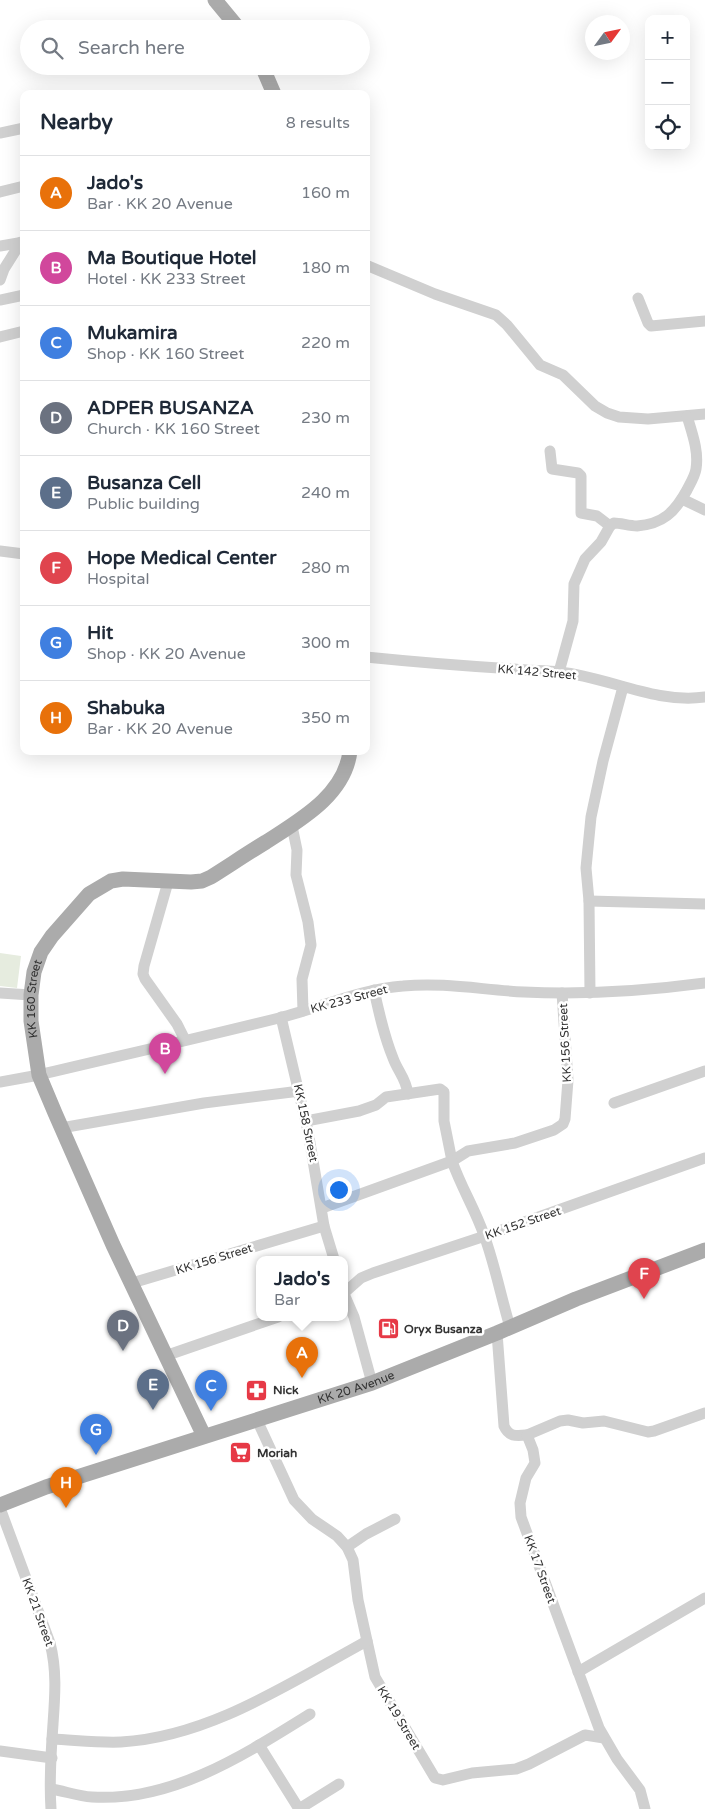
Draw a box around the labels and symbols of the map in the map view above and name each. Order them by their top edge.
north arrow [585,15,630,60]
street label: KK 142 Street [497,662,577,682]
street label: KK 160 Street [24,957,45,1039]
street label: KK 233 Street [309,982,389,1016]
street label: KK 156 Street [556,1003,574,1083]
pin: B [149,1033,181,1074]
street label: KK 158 Street [291,1083,321,1164]
your location [326,1177,352,1203]
street label: KK 152 Street [483,1203,563,1243]
street label: KK 156 Street [174,1241,254,1277]
pin: F [628,1258,660,1299]
pin: D [107,1310,139,1351]
fuel station icon: Oryx Busanza [376,1317,400,1341]
place label: Oryx Busanza [404,1322,483,1337]
pin: A [286,1337,318,1378]
street label: KK 20 Avenue [316,1368,397,1407]
pin: E [137,1369,169,1410]
pin: C [195,1370,227,1411]
pharmacy icon: Nick [245,1378,269,1402]
place label: Nick [273,1383,299,1397]
pin: G [80,1414,112,1455]
supermarket icon: Moriah [229,1441,253,1465]
place label: Moriah [257,1446,297,1460]
pin: H [50,1467,82,1508]
street label: KK 17 Street [521,1533,559,1605]
street label: KK 21 Street [19,1576,57,1648]
street label: KK 19 Street [375,1684,424,1753]

